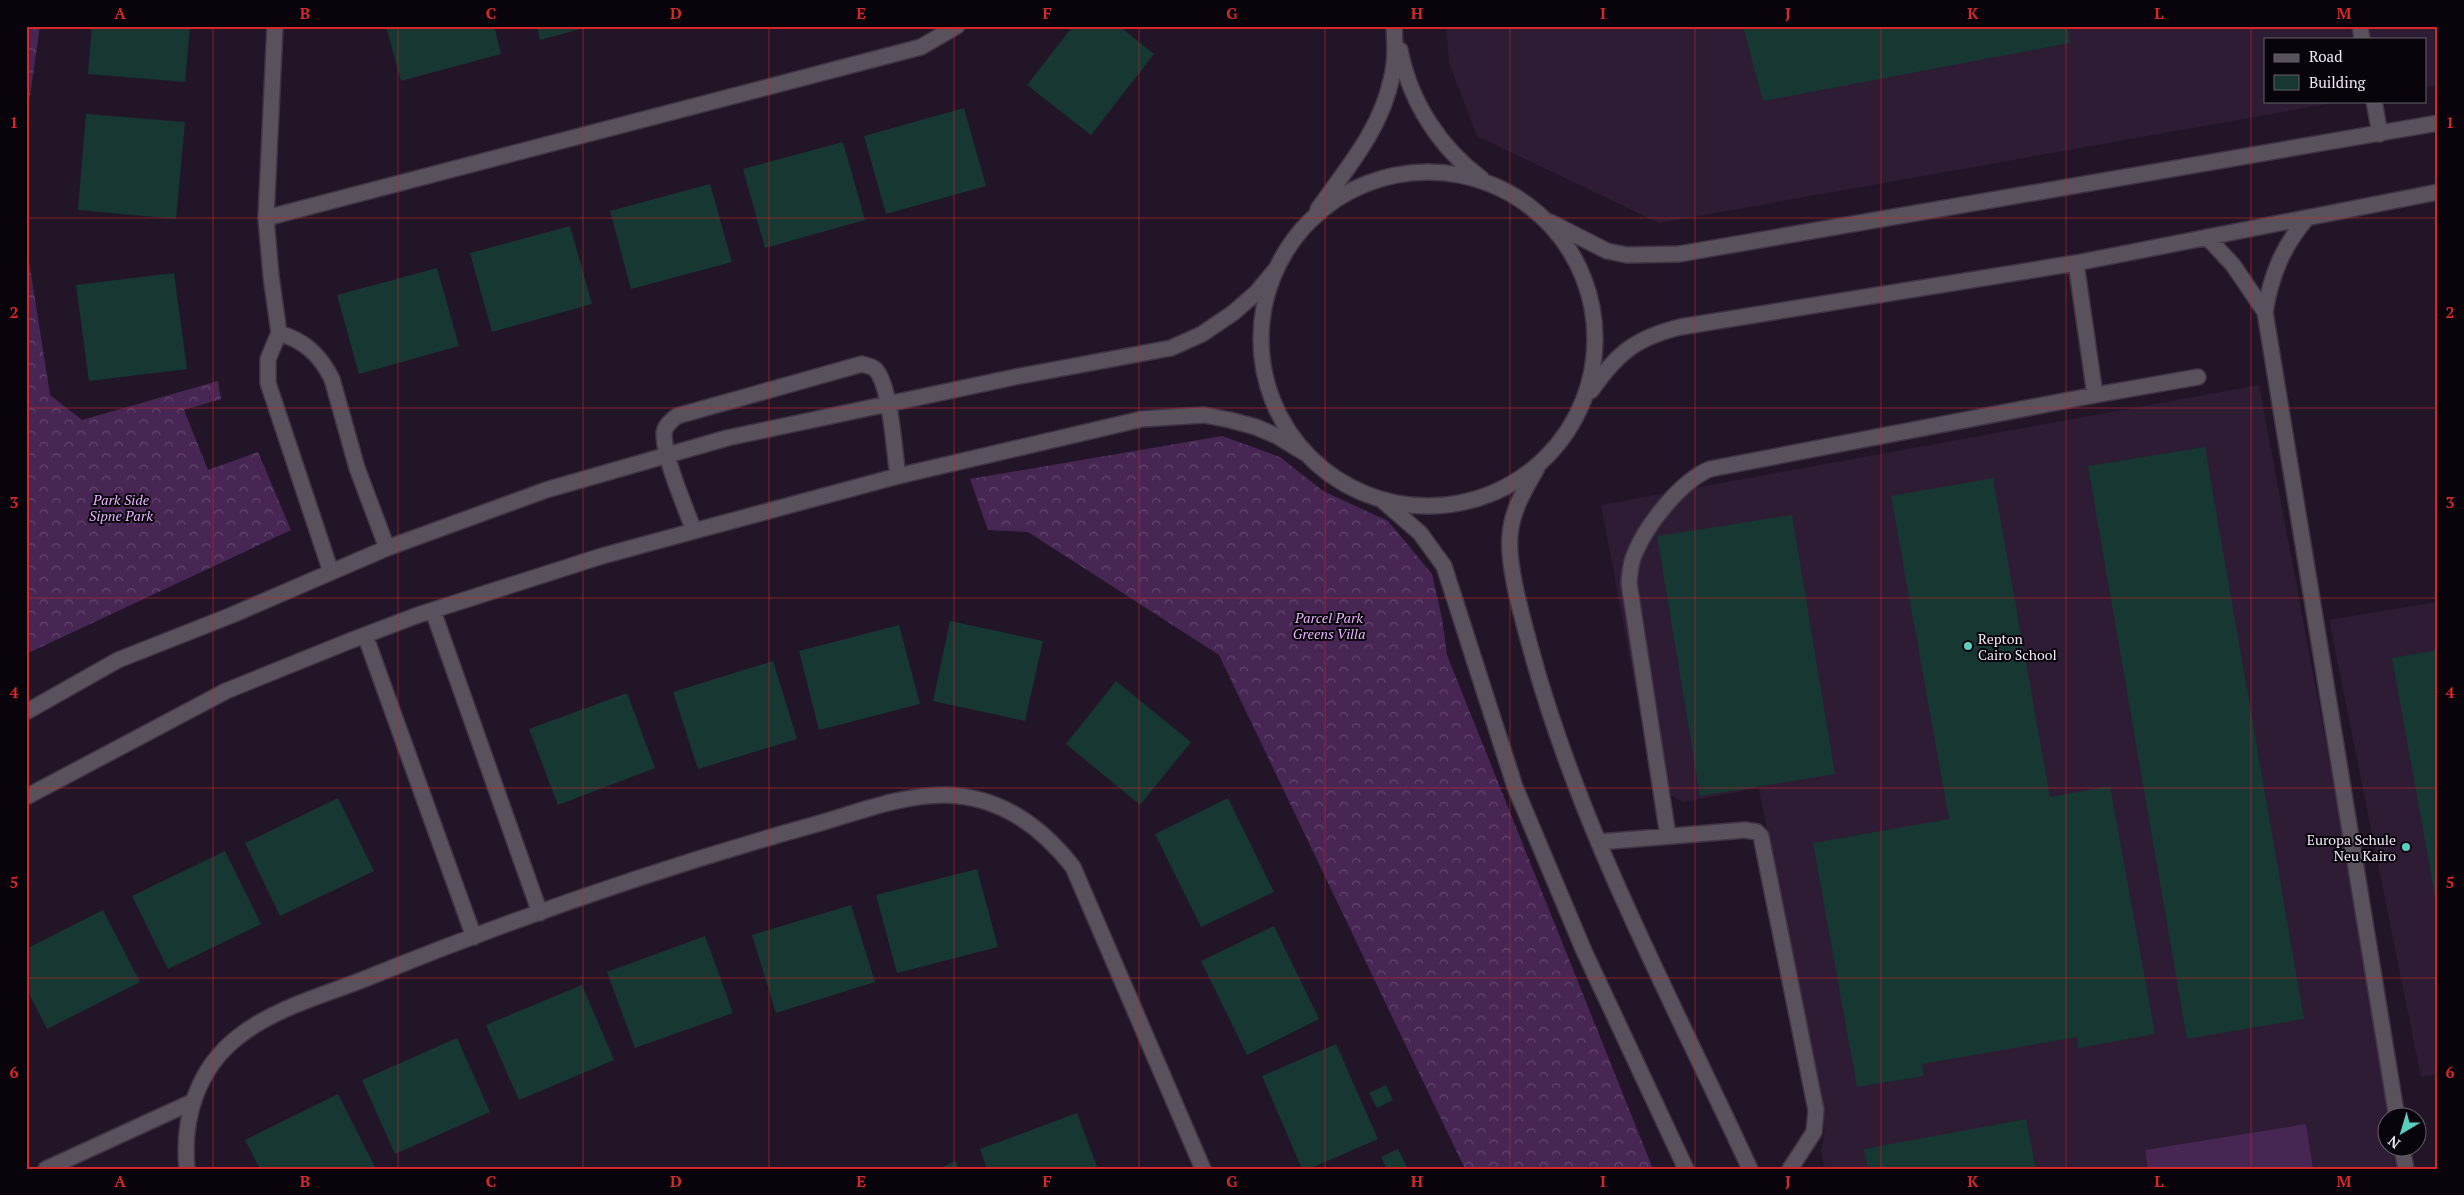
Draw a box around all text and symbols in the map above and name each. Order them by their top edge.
text: A [114,2,126,24]
text: B [300,2,310,24]
text: C [486,2,496,24]
text: D [670,2,682,24]
text: E [856,2,866,24]
text: F [1042,2,1052,24]
text: G [1226,2,1238,24]
text: H [1411,2,1423,24]
text: I [1600,2,1606,24]
text: J [1785,2,1791,24]
text: K [1967,2,1979,24]
text: L [2154,2,2164,24]
text: M [2337,2,2352,24]
legend [2264,38,2426,102]
text: Road [2309,46,2342,66]
text: Building [2309,72,2367,92]
text: 1 [9,111,19,133]
text: 1 [2445,111,2455,133]
text: 2 [9,301,19,323]
text: 2 [2445,301,2455,323]
park label: Park Side Sipne Park [89,490,153,525]
text: 3 [9,491,19,513]
text: 3 [2445,491,2455,513]
park label: Parcel Park Greens Villa [1293,608,1365,643]
place label: Repton Cairo School [1978,629,2057,664]
marker: Repton Cairo School [1962,640,1974,652]
text: 4 [9,681,19,703]
text: 4 [2445,681,2455,703]
place label: Europa Schule Neu Kairo [2307,830,2396,865]
marker: Europa Schule Neu Kairo [2400,841,2412,853]
text: 5 [9,871,19,893]
text: 5 [2445,871,2455,893]
text: 6 [9,1061,19,1083]
text: 6 [2445,1061,2455,1083]
north arrow [2376,1108,2426,1158]
text: N [2383,1132,2404,1153]
text: A [114,1170,126,1192]
text: B [300,1170,310,1192]
text: C [486,1170,496,1192]
text: D [670,1170,682,1192]
text: E [856,1170,866,1192]
text: F [1042,1170,1052,1192]
text: G [1226,1170,1238,1192]
text: H [1411,1170,1423,1192]
text: I [1600,1170,1606,1192]
text: J [1785,1170,1791,1192]
text: K [1967,1170,1979,1192]
text: L [2154,1170,2164,1192]
text: M [2337,1170,2352,1192]

